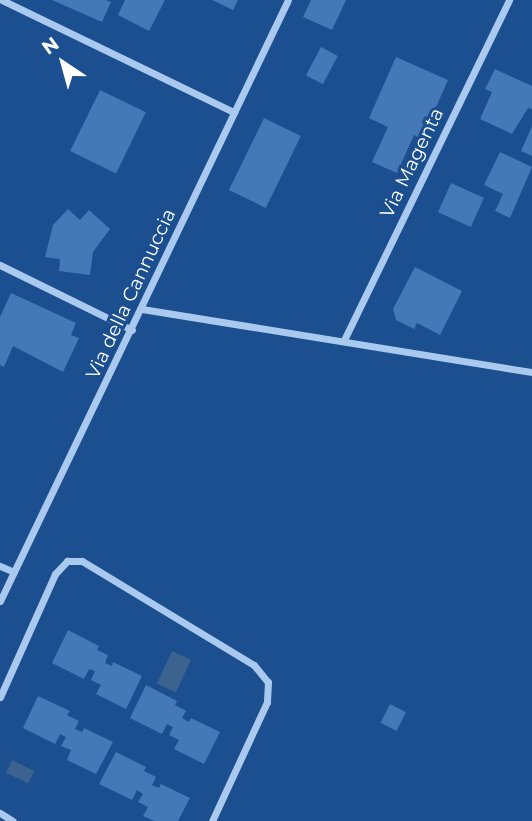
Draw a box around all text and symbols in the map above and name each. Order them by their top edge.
north arrow [28,28,98,98]
text: N [37,32,63,59]
street label: Via Magenta [376,104,448,222]
street label: Via della Cannuccia [81,205,181,383]

